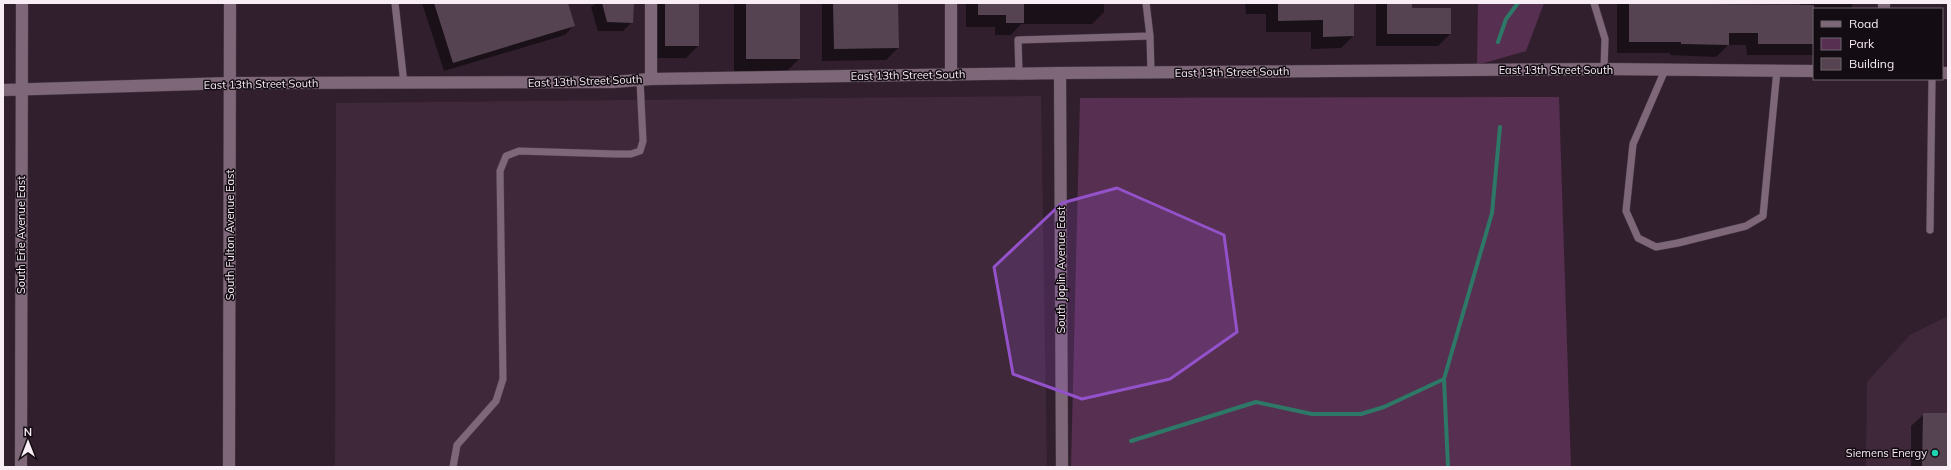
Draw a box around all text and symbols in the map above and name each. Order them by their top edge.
legend [1813,8,1943,80]
text: Road [1849,16,1878,31]
text: Park [1849,36,1875,51]
text: Building [1849,56,1894,71]
street label: East 13th Street South [1499,63,1613,77]
street label: East 13th Street South [1175,64,1289,80]
street label: East 13th Street South [851,67,965,83]
street label: East 13th Street South [528,72,642,90]
street label: East 13th Street South [204,76,318,92]
street label: South Fulton Avenue East [223,170,237,300]
street label: South Erie Avenue East [14,176,28,294]
street label: South Joplin Avenue East [1054,206,1068,334]
north arrow [8,422,48,462]
text: N [24,425,32,439]
place label: Siemens Energy [1846,446,1927,460]
marker: Siemens Energy [1930,448,1940,458]

